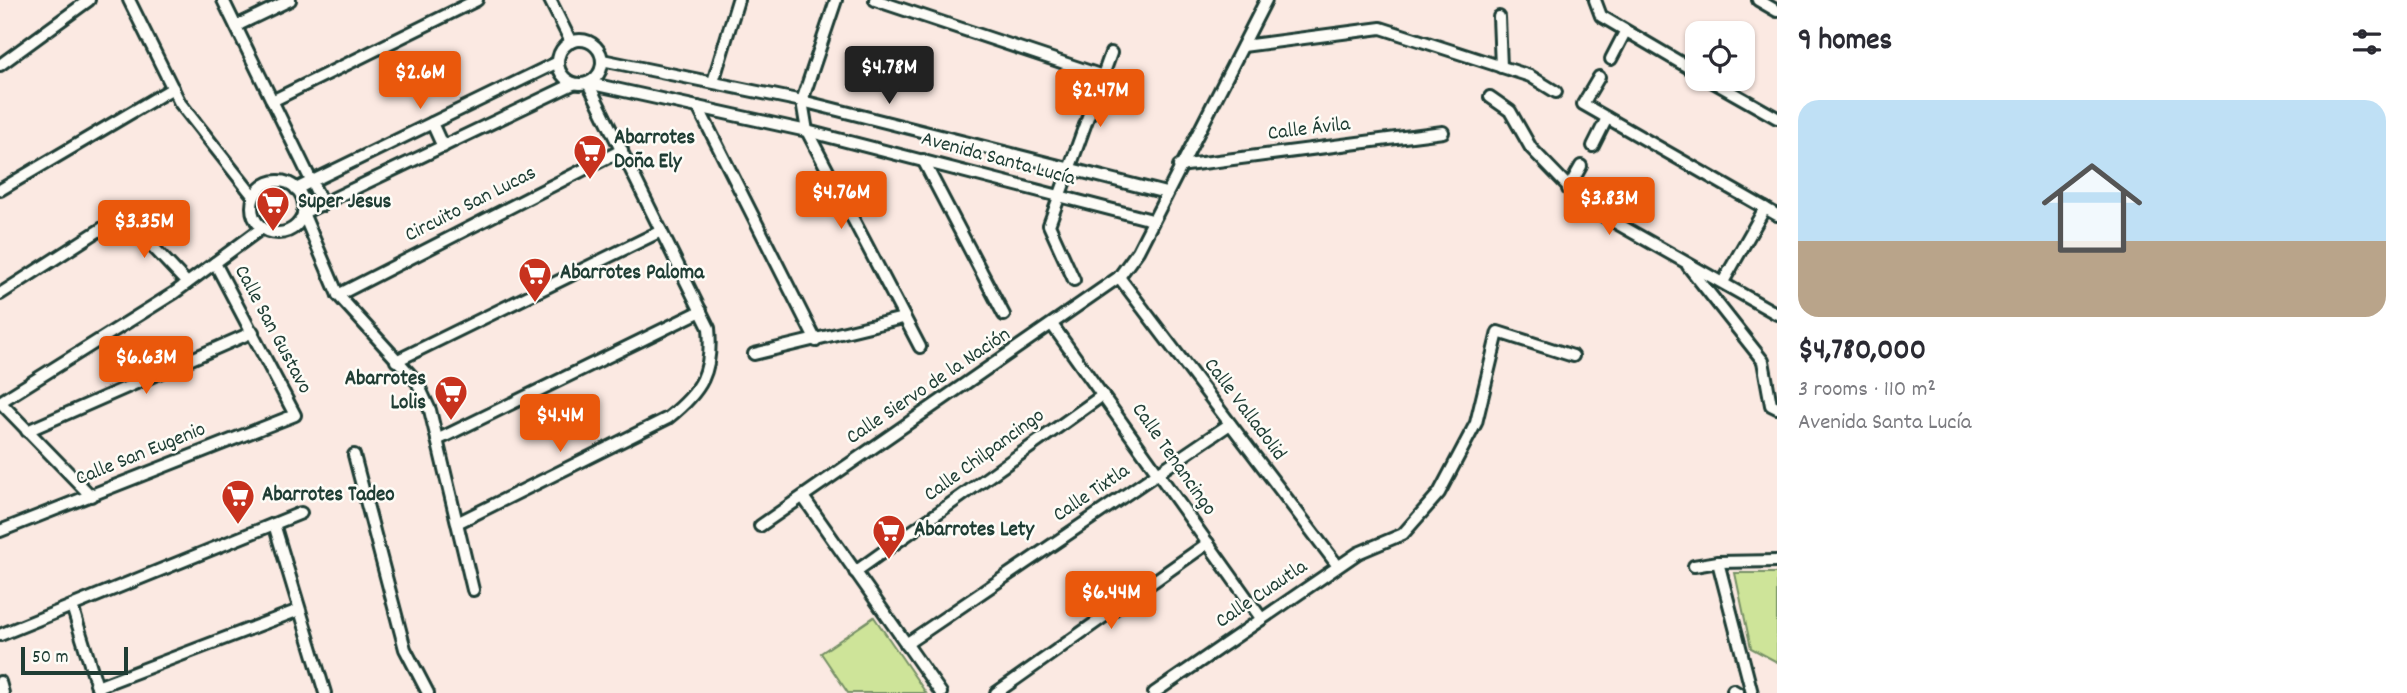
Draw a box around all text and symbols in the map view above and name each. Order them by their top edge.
map controls [1685,21,1755,91]
button: locate [1685,21,1755,91]
text: 9 homes [1798,21,1892,64]
icon: filters [2348,23,2386,61]
pin: $4.78M [832,46,946,106]
pin: $2.6M [371,52,469,111]
text: $4.78M [861,52,917,85]
text: $2.6M [395,57,445,90]
pin: $2.47M [1043,69,1157,129]
text: $2.47M [1071,75,1129,108]
street label: Calle Ávila [1266,110,1353,150]
place label: Abarrotes Doña Ely [614,124,695,178]
street label: Avenida Santa Lucía [918,125,1080,195]
supermarket icon: Abarrotes Doña Ely [571,132,609,181]
icon: home [2029,145,2155,271]
street label: Circuito San Lucas [400,159,542,251]
pin: $4.76M [784,172,898,231]
text: $4.76M [812,177,870,210]
pin: $3.83M [1552,177,1666,237]
text: $3.83M [1580,183,1638,216]
supermarket icon: Super Jesus [254,184,292,233]
place label: Super Jesus [298,188,392,218]
pin: $3.35M [87,201,201,260]
text: $3.35M [114,206,174,239]
supermarket icon: Abarrotes Paloma [516,255,554,304]
place label: Abarrotes Paloma [560,259,705,289]
street label: Calle San Gustavo [225,260,319,400]
street label: Calle Siervo de la Nación [841,321,1017,453]
text: $4,780,000 [1798,331,1926,374]
pin: $6.63M [89,336,203,396]
text: $6.63M [115,342,177,375]
street label: Calle Valladolid [1195,352,1293,468]
place label: Abarrotes Lolis [345,365,426,419]
supermarket icon: Abarrotes Lolis [432,373,470,422]
text: 3 rooms · 110 m² [1798,374,1936,407]
pin: $4.4M [511,394,609,454]
street label: Calle Tenancingo [1123,397,1223,523]
text: $4.4M [536,400,584,433]
street label: Calle Chilpancingo [918,402,1052,510]
text: Avenida Santa Lucía [1798,407,1972,440]
street label: Calle San Eugenio [71,415,211,495]
street label: Calle Tixtla [1048,457,1137,531]
supermarket icon: Abarrotes Tadeo [219,477,257,526]
place label: Abarrotes Tadeo [262,481,395,511]
supermarket icon: Abarrotes Lety [870,512,908,561]
place label: Abarrotes Lety [914,516,1036,546]
street label: Calle Cuautla [1210,553,1315,637]
pin: $6.44M [1054,572,1168,631]
text: $6.44M [1081,577,1141,610]
scale bar [21,644,128,676]
text: 50 m [32,645,69,672]

